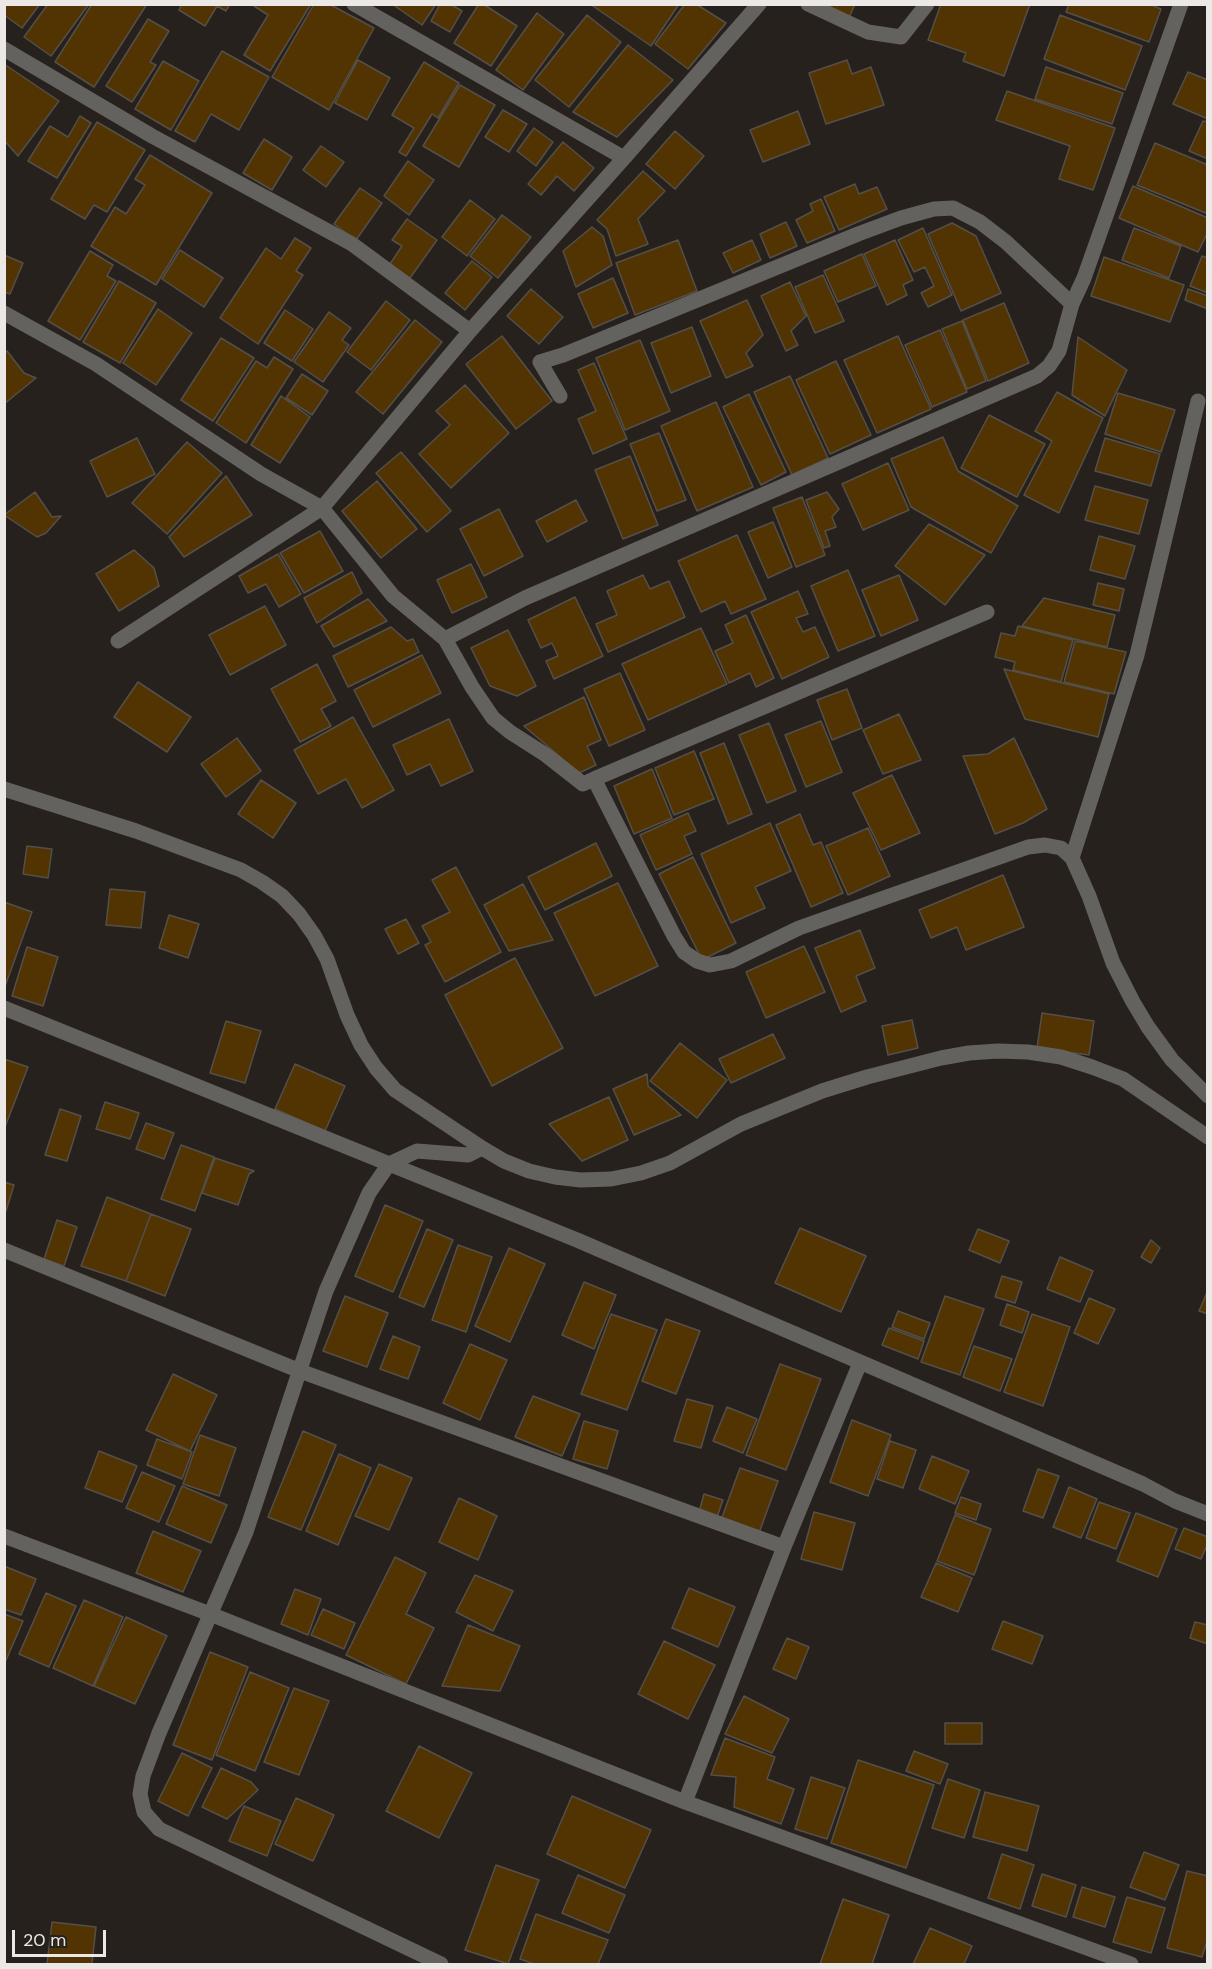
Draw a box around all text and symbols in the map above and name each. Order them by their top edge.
scale bar [15,1918,110,1956]
text: 20 m [23,1928,66,1952]

